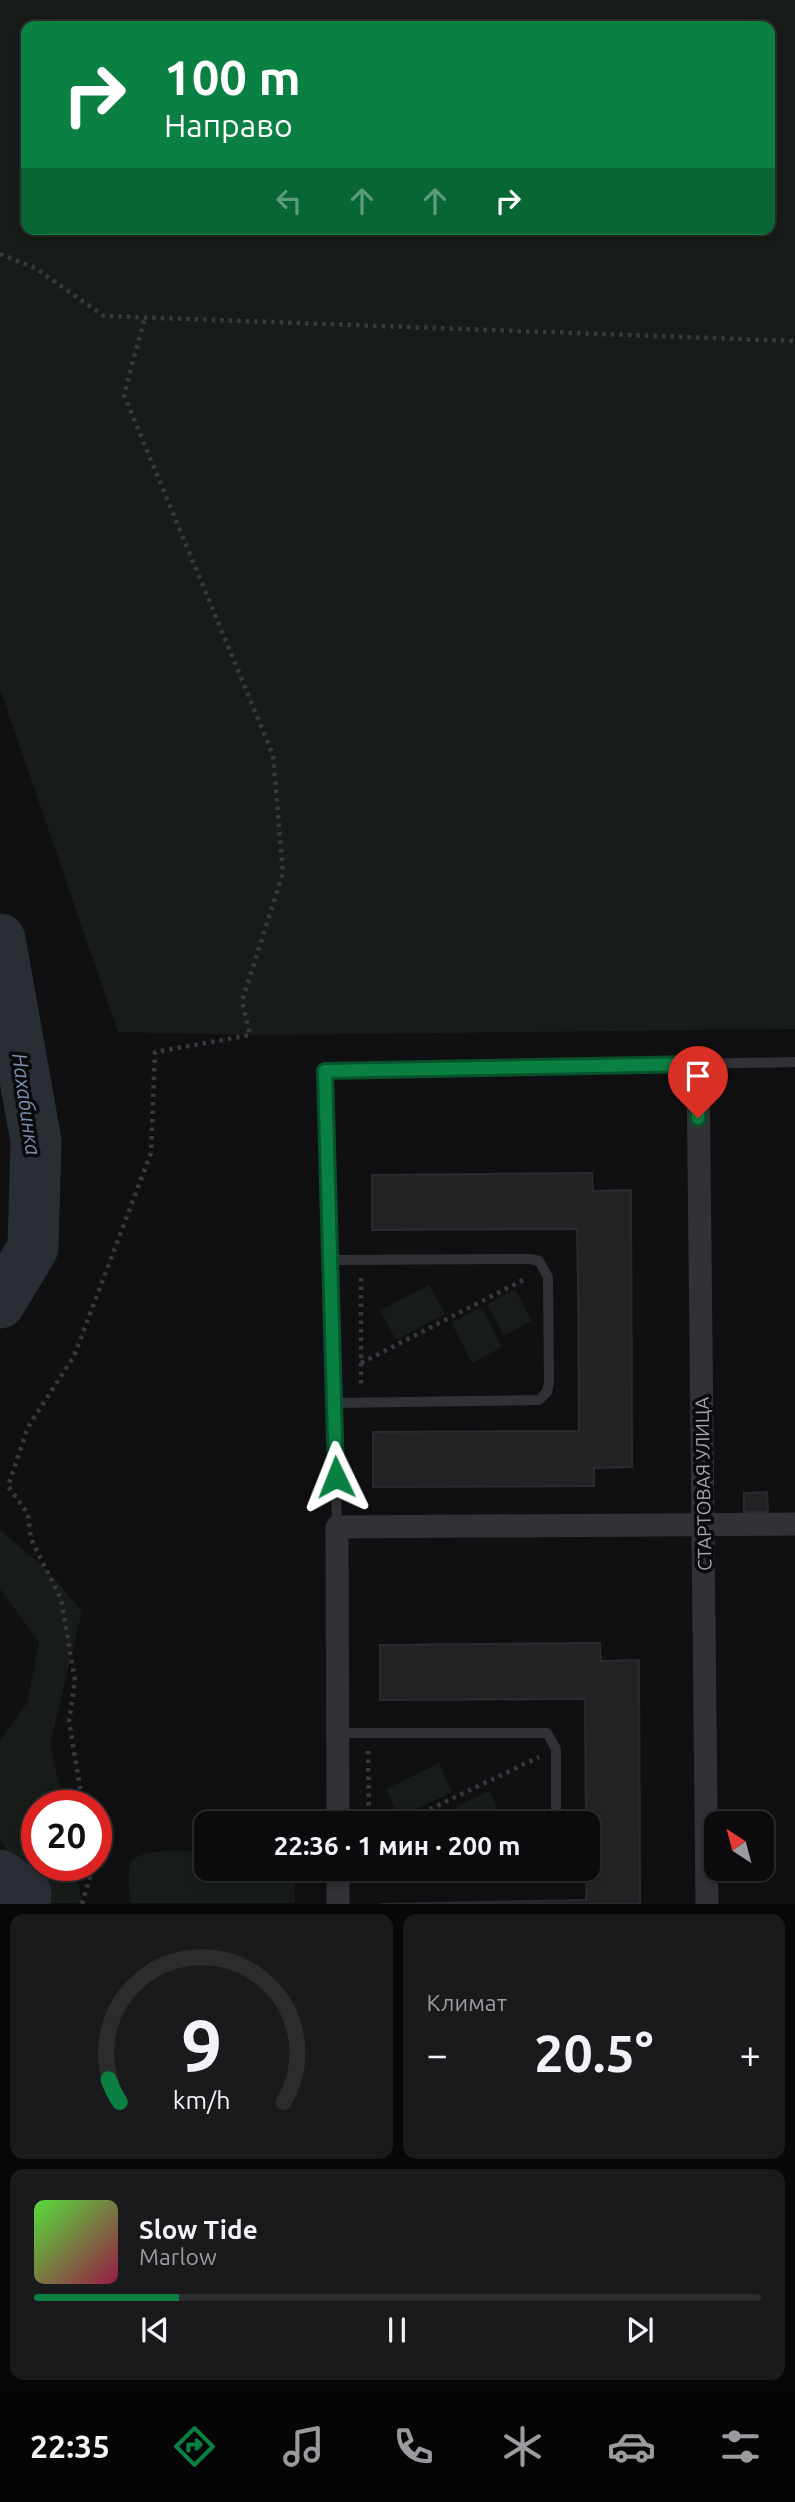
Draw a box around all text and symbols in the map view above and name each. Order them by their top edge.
icon: right [49,49,140,140]
text: 100 m [164,49,301,104]
text: Направо [164,107,293,143]
icon: left [270,182,308,220]
icon: ahead [343,182,381,220]
icon: ahead [416,182,454,220]
icon: right [489,182,527,220]
pin [668,1046,728,1118]
water label: Нахабинка [8,1051,46,1157]
icon: arrive [679,1057,717,1095]
street label: СТАРТОВАЯ УЛИЦА [690,1396,716,1571]
position arrow [299,1440,373,1514]
speed limit sign: 20 [21,1790,112,1881]
north arrow [704,1811,774,1881]
map controls [704,1811,774,1881]
text: 22:36 · 1 мин · 200 m [274,1831,520,1860]
text: Климат [427,1990,507,2015]
text: 9 [181,2005,222,2087]
text: 20.5° [534,2024,653,2082]
text: − [427,2033,448,2075]
text: + [740,2033,761,2075]
text: km/h [172,2086,230,2114]
text: Slow Tide [139,2215,258,2244]
text: Marlow [139,2244,217,2269]
icon: previous [136,2311,174,2349]
icon: pause [378,2311,416,2349]
icon: next [621,2311,659,2349]
icon: directions [170,2422,219,2471]
icon: music [279,2422,328,2471]
icon: phone [389,2422,438,2471]
icon: climate [498,2422,547,2471]
icon: car [607,2422,656,2471]
icon: filters [716,2422,765,2471]
text: 22:35 [30,2428,110,2464]

